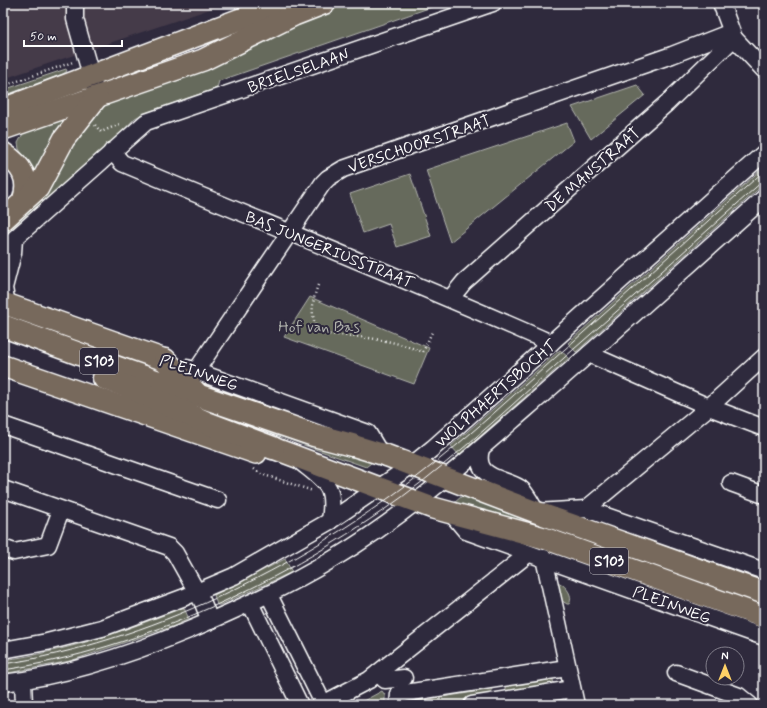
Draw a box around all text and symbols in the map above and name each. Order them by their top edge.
scale bar [24,22,122,48]
text: 50 m [30,29,57,45]
street label: BRIELSELAAN [245,44,353,99]
street label: VERSCHOORSTRAAT [345,110,494,179]
street label: DE MANSTRAAT [541,123,645,217]
street label: BAS JUNGERIUSSTRAAT [242,207,418,294]
park label: Hof van Bas [278,317,360,338]
street label: WOLPHAERTSBOCHT [431,335,562,453]
road number: S103 [80,348,118,374]
street label: PLEINWEG [157,350,241,397]
road number: S103 [590,548,628,574]
street label: PLEINWEG [630,582,714,629]
north arrow [705,646,745,686]
text: N [721,650,729,664]

